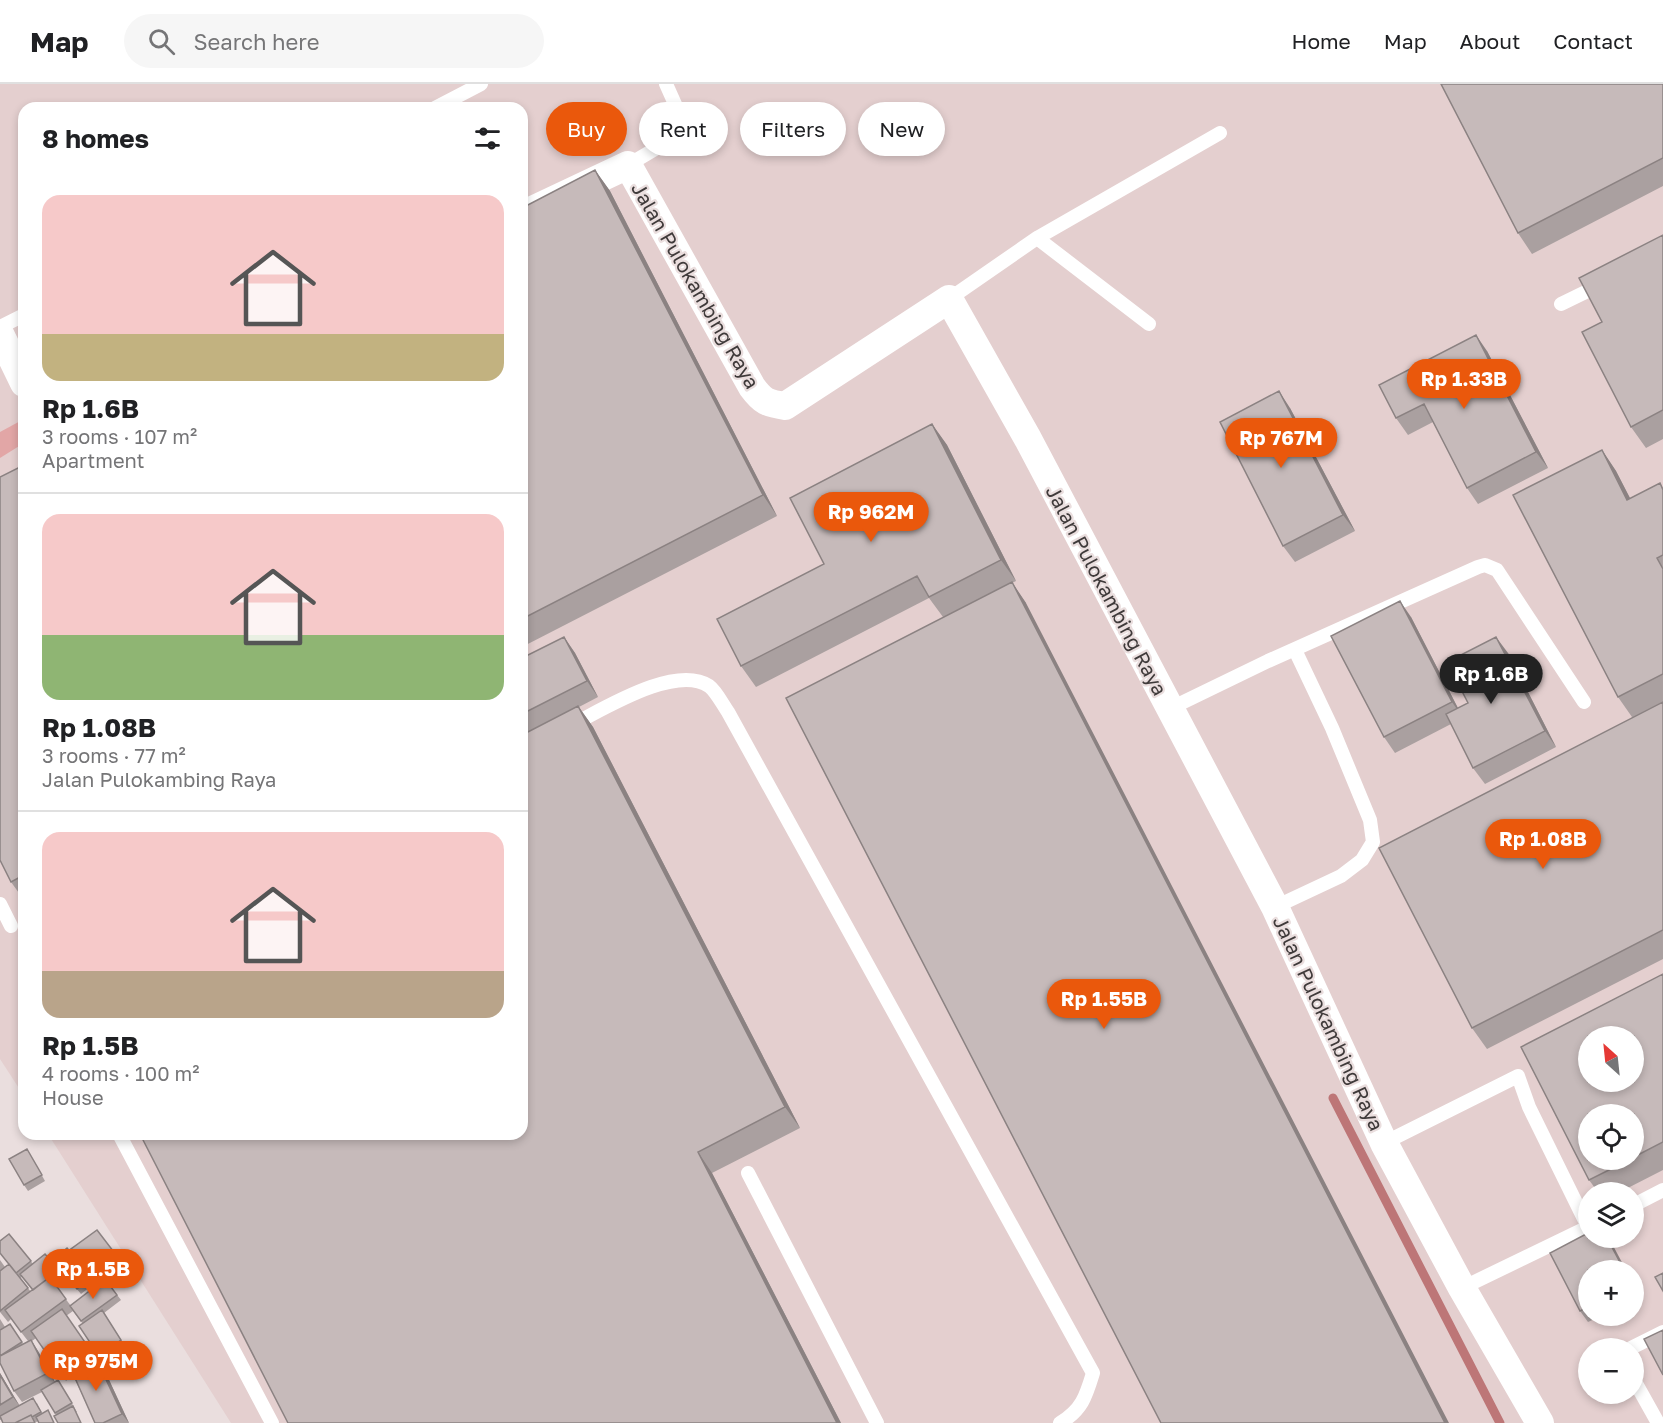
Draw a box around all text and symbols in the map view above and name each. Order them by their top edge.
search box [124,14,544,68]
text: Map [30,25,88,58]
icon: search [145,25,178,58]
text: Search here [193,28,319,55]
text: Home [1291,28,1351,54]
text: Map [1384,28,1427,54]
text: About [1460,28,1520,54]
text: Contact [1553,28,1633,54]
chip: Buy [546,102,627,156]
chip: Rent [639,102,728,156]
chip: Filters [740,102,846,156]
chip: New [858,102,945,156]
icon: filters [471,122,504,155]
text: 8 homes [42,123,149,154]
street label: Jalan Pulokambing Raya [627,178,765,392]
icon: home [219,234,327,342]
pin: Rp 1.33B [1402,359,1526,410]
text: Rp 1.33B [1421,366,1507,390]
text: Rp 1.6B [42,393,139,424]
pin: Rp 767M [1226,418,1336,469]
text: 3 rooms · 107 m² [42,424,197,448]
text: Rp 767M [1239,425,1323,449]
text: Apartment [42,448,145,472]
street label: Jalan Pulokambing Raya [1041,481,1173,699]
pin: Rp 962M [816,492,926,543]
text: Rp 962M [828,499,914,523]
icon: home [219,553,327,661]
pin: Rp 1.6B [1436,654,1546,705]
text: Rp 1.6B [1454,661,1528,685]
text: Rp 1.08B [42,712,156,743]
text: 3 rooms · 77 m² [42,743,186,767]
text: Jalan Pulokambing Raya [42,767,276,791]
pin: Rp 1.08B [1481,819,1605,870]
text: Rp 1.08B [1499,826,1587,850]
icon: home [219,871,327,979]
street label: Jalan Pulokambing Raya [1269,912,1389,1134]
pin: Rp 1.55B [1042,979,1166,1030]
text: Rp 1.55B [1061,986,1147,1010]
north arrow [1578,1026,1644,1092]
map controls [1578,1026,1644,1404]
text: Rp 1.5B [42,1030,138,1061]
text: 4 rooms · 100 m² [42,1061,200,1085]
text: House [42,1085,104,1109]
button: locate [1578,1104,1644,1170]
button: layers [1578,1182,1644,1248]
pin: Rp 1.5B [38,1249,148,1300]
text: Rp 1.5B [56,1256,130,1280]
button: + [1578,1260,1644,1326]
button: − [1578,1338,1644,1404]
pin: Rp 975M [41,1341,151,1392]
text: Rp 975M [54,1348,138,1372]

